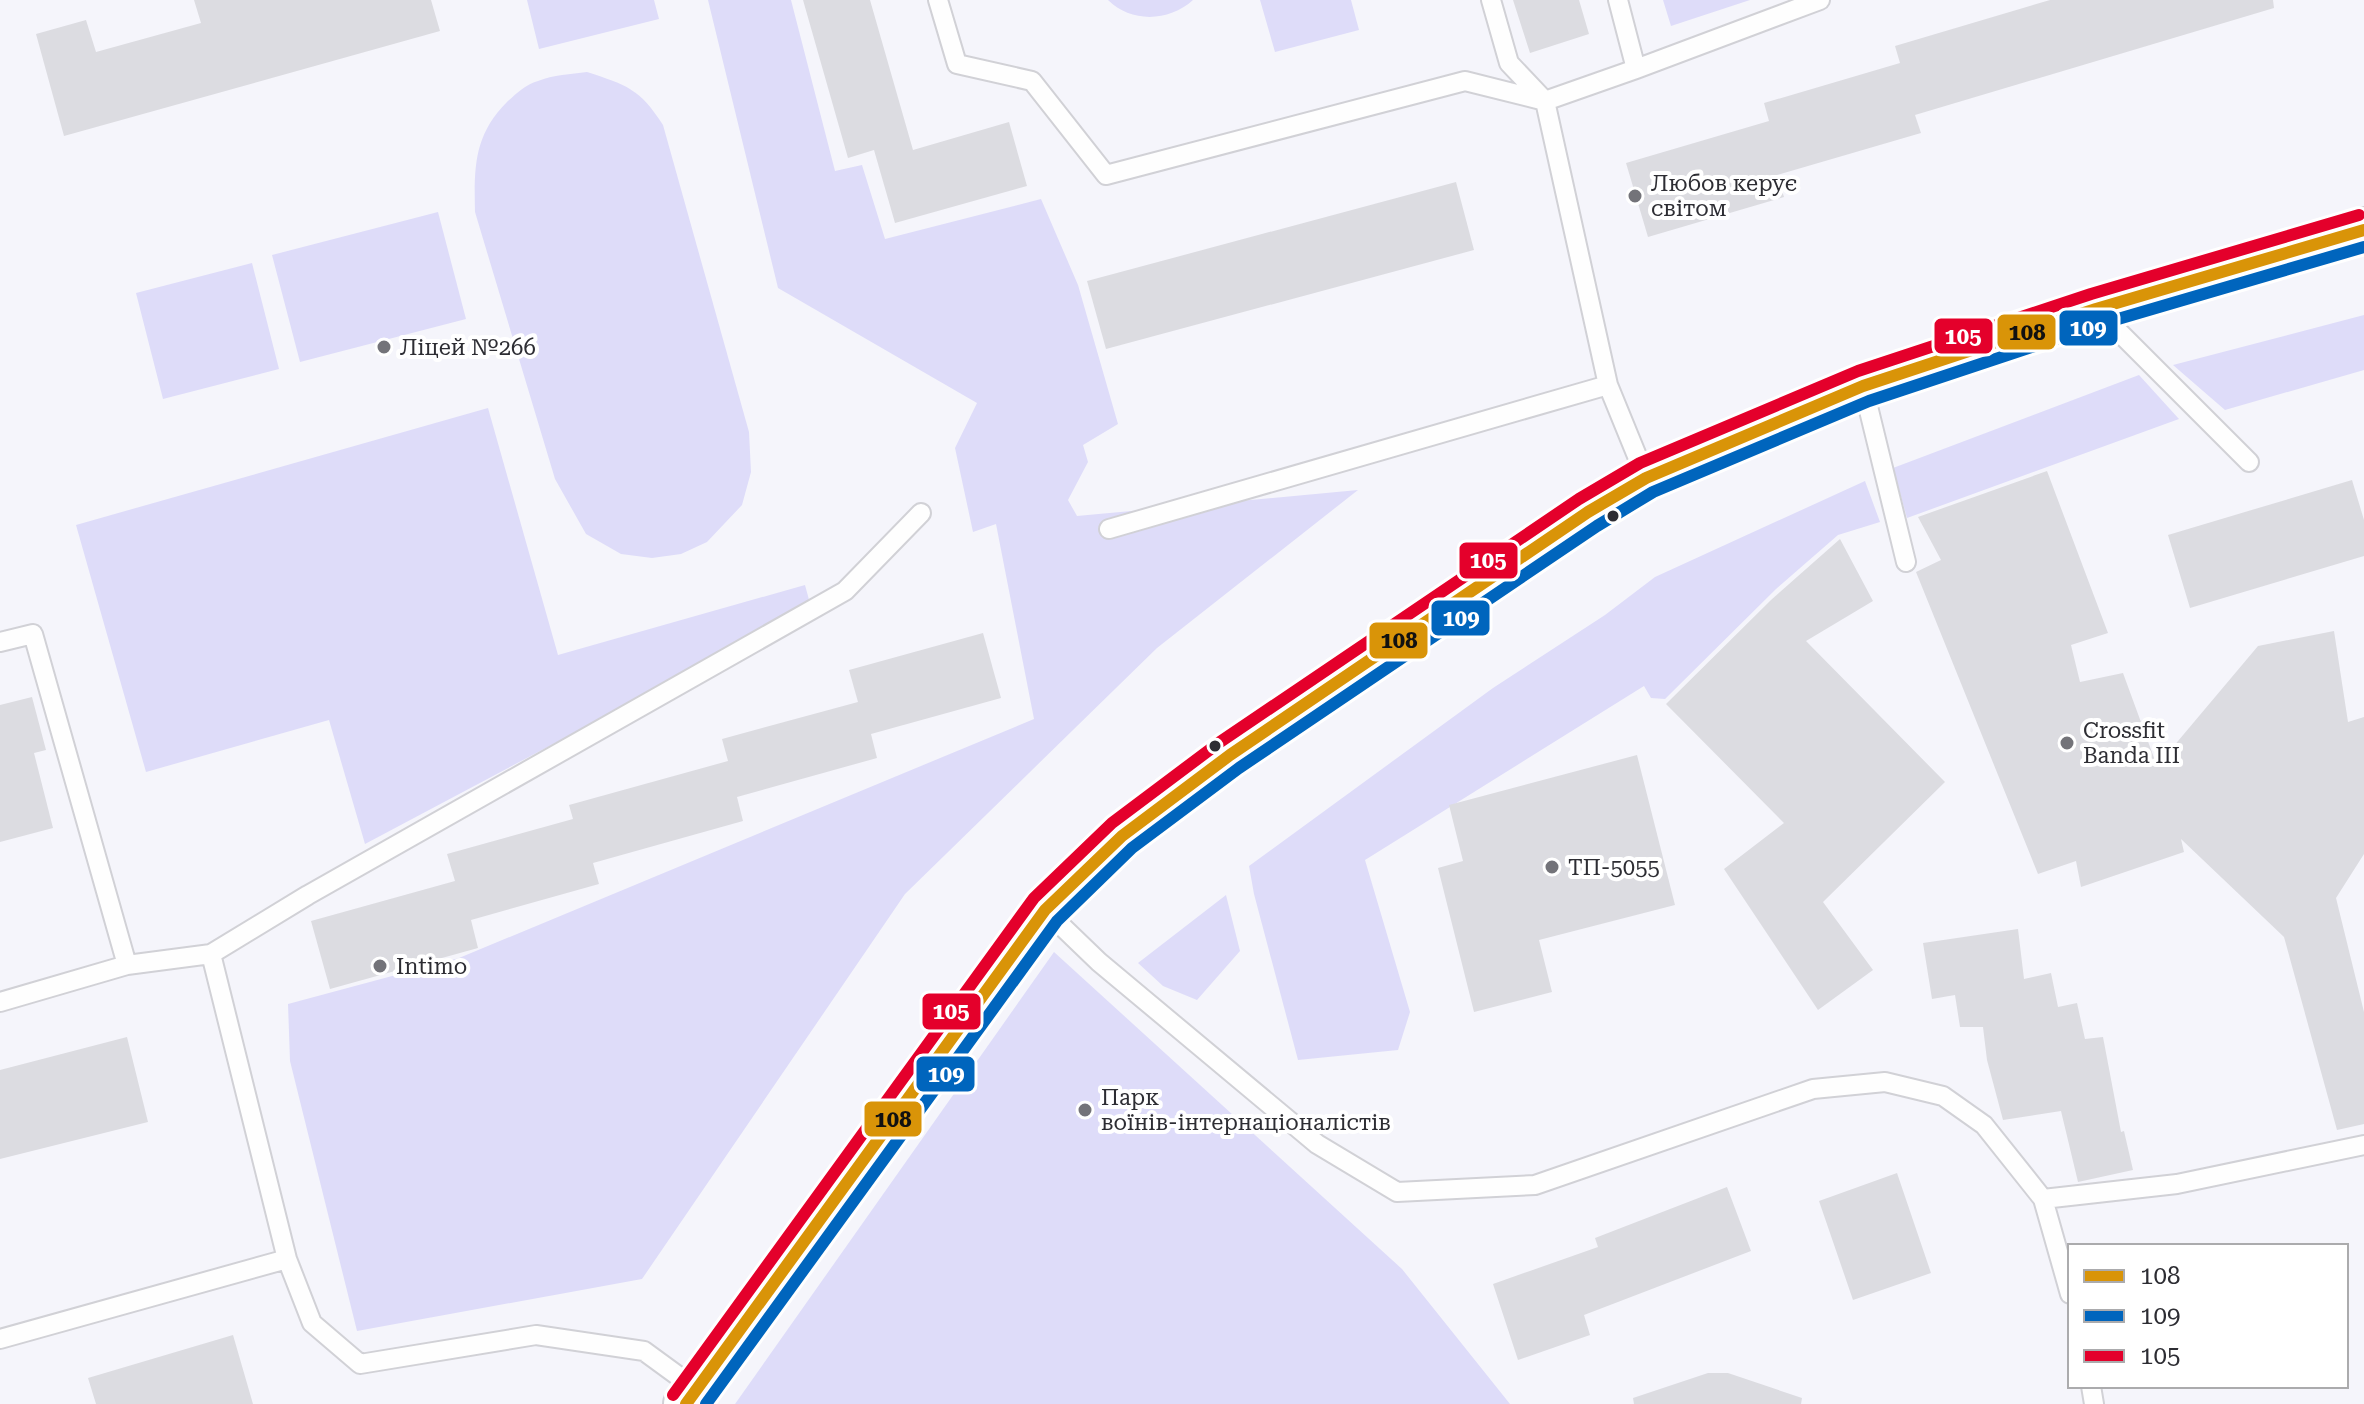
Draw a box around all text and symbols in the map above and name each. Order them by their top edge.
place label: Любов керує світом [1651,171,1797,221]
marker: Любов керує світом [1626,187,1644,205]
line badge: 109 [2058,309,2119,347]
line badge: 108 [1996,313,2057,351]
text: 109 [2070,316,2106,341]
line badge: 105 [1933,317,1994,355]
text: 108 [2009,320,2045,345]
text: 105 [1945,324,1981,349]
place label: Ліцей №266 [400,335,536,360]
marker: Ліцей №266 [375,338,393,356]
unlabelled marker [1605,508,1621,524]
line badge: 105 [1458,541,1519,580]
text: 105 [1470,548,1506,573]
line badge: 109 [1430,599,1491,637]
text: 109 [1443,606,1479,631]
line badge: 108 [1368,621,1429,660]
text: 108 [1381,628,1417,653]
place label: Crossfit Banda III [2083,718,2180,768]
marker: Crossfit Banda III [2058,734,2076,752]
unlabelled marker [1207,738,1223,754]
place label: ТП-5055 [1568,855,1660,880]
marker: ТП-5055 [1543,858,1561,876]
place label: Intimo [396,954,467,979]
marker: Intimo [371,957,389,975]
line badge: 105 [921,992,982,1031]
text: 105 [933,999,969,1024]
line badge: 109 [915,1055,976,1093]
text: 109 [928,1062,964,1087]
place label: Парк воїнів-інтернаціоналістів [1101,1085,1391,1135]
line badge: 108 [863,1100,923,1138]
marker: Парк воїнів-інтернаціоналістів [1076,1101,1094,1119]
text: 108 [875,1107,911,1132]
legend [2068,1244,2348,1388]
text: 108 [2140,1262,2180,1290]
text: 109 [2140,1302,2180,1330]
text: 105 [2140,1342,2180,1370]

